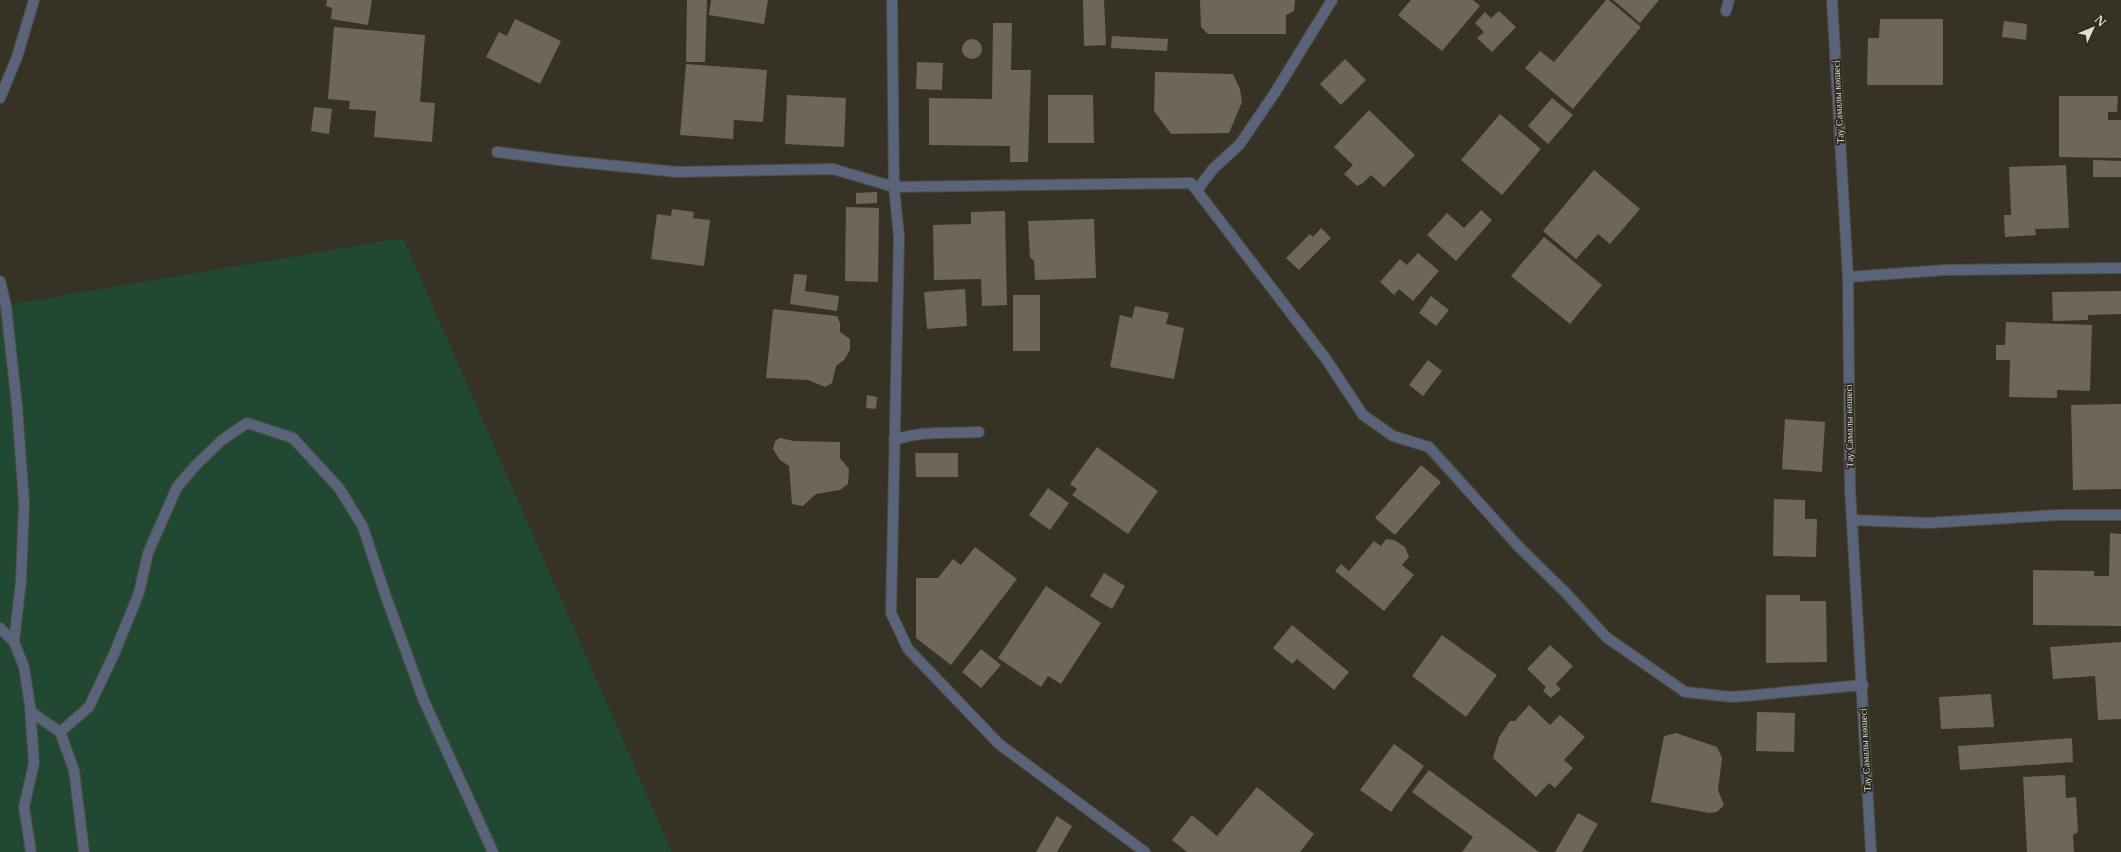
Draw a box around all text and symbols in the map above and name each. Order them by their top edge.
north arrow [2073,8,2113,48]
text: N [2092,12,2109,30]
street label: Тау Самалы көшесі [1829,60,1847,144]
street label: Тау Самалы көшесі [1842,384,1856,468]
street label: Тау Самалы көшесі [1856,708,1874,792]

